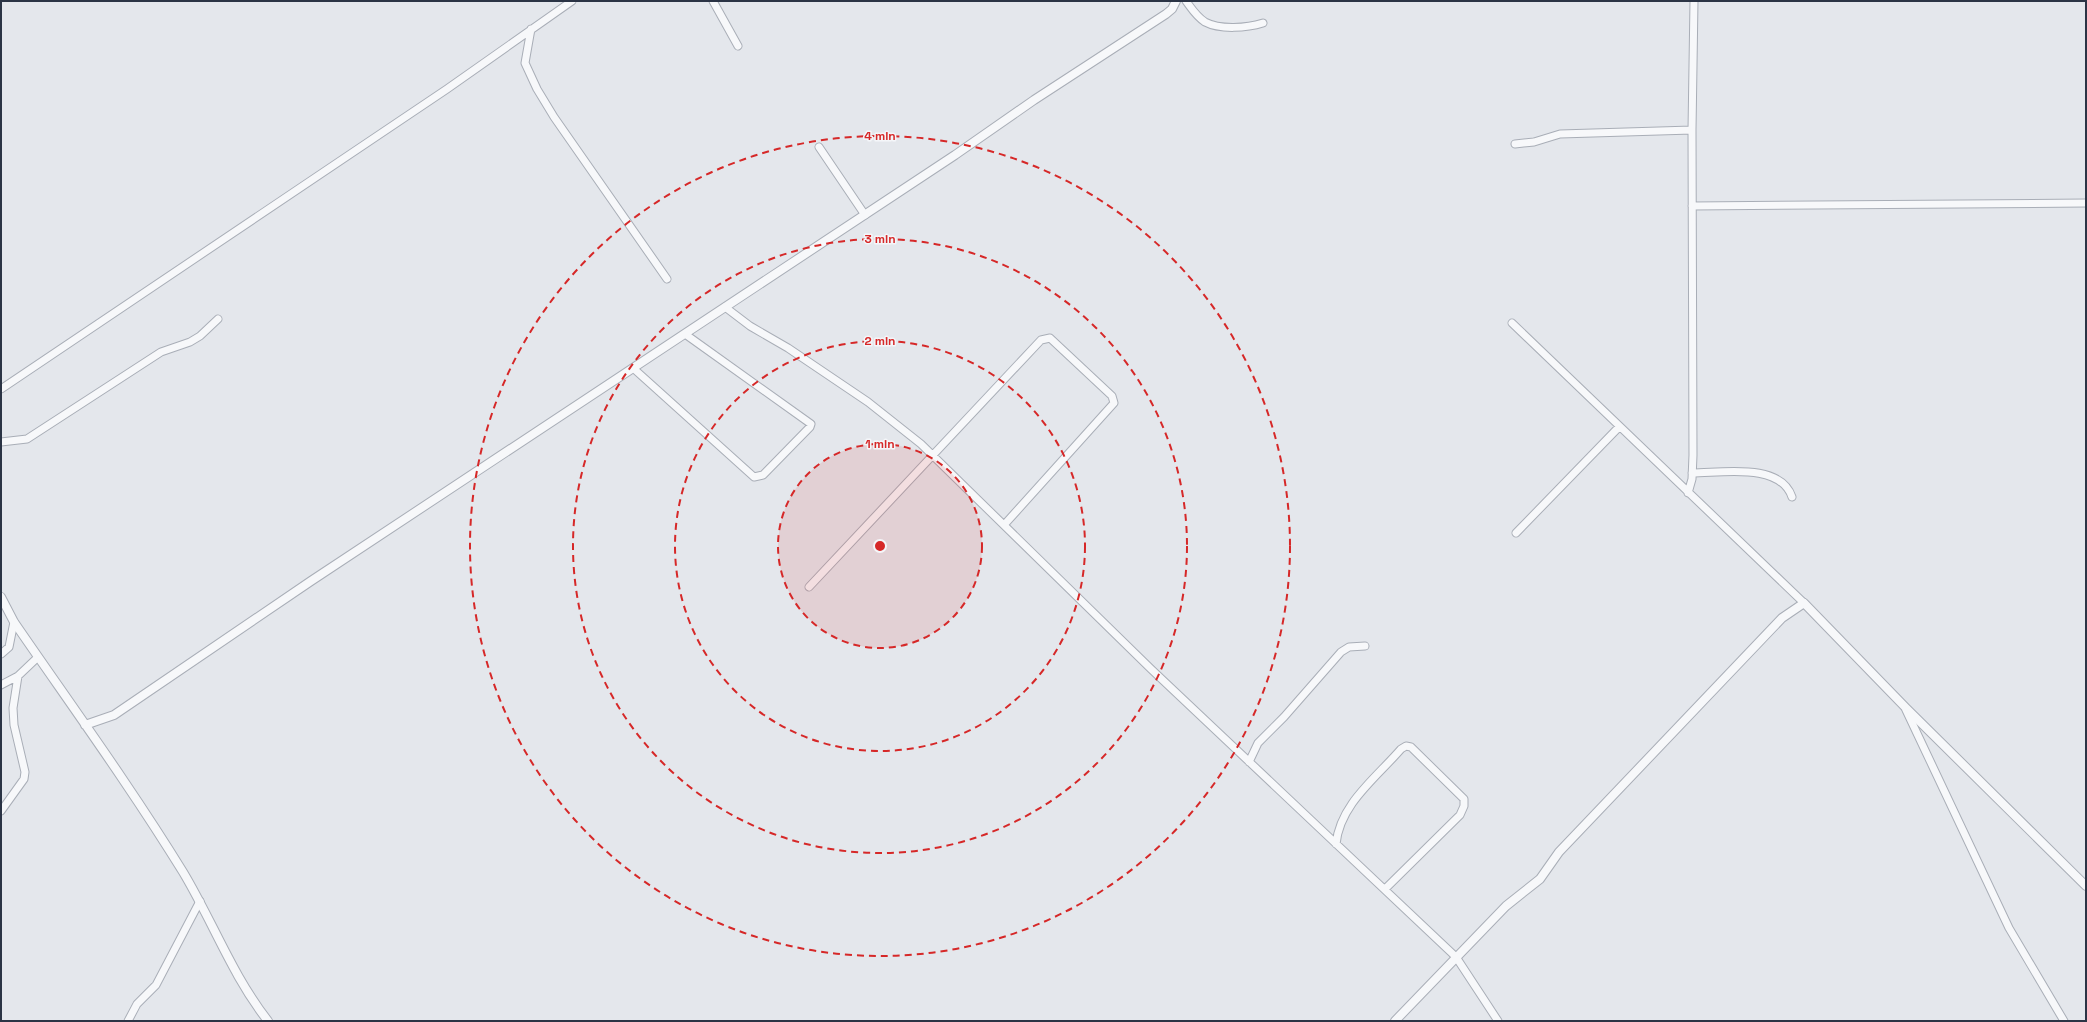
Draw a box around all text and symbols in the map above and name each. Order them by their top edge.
text: 4 min [864,128,896,144]
text: 3 min [864,231,896,247]
text: 2 min [864,333,896,349]
text: 1 min [865,436,895,452]
centre of rings [873,539,887,553]

